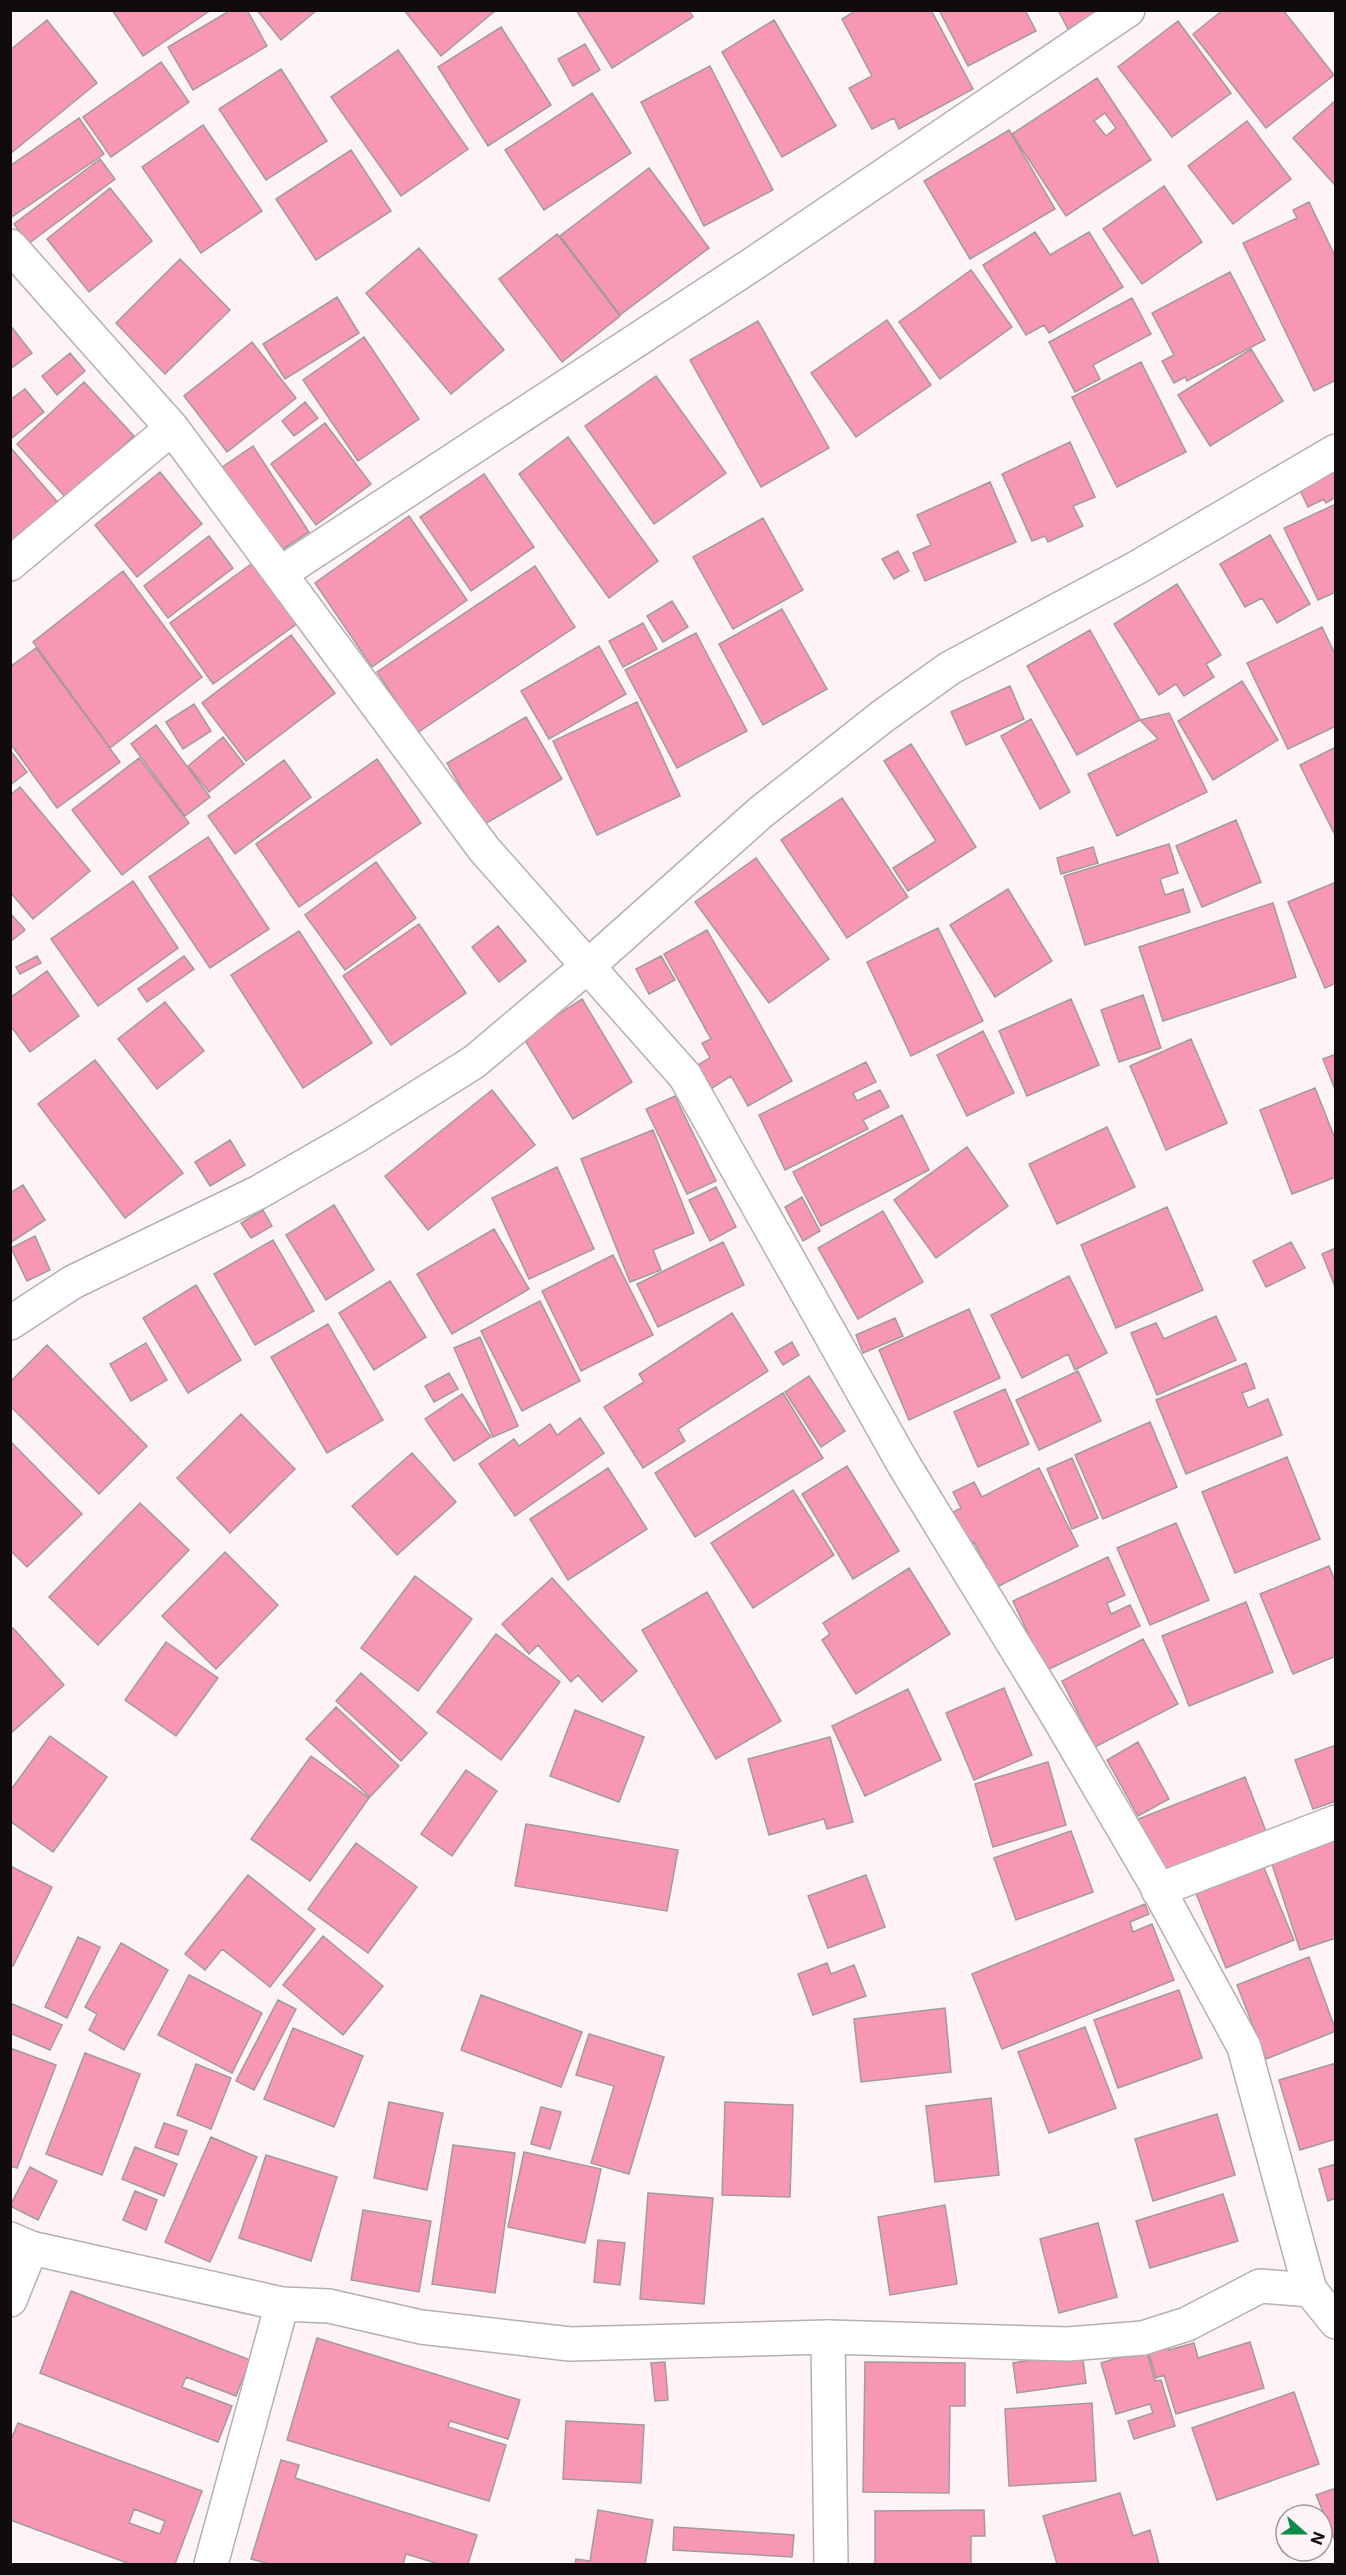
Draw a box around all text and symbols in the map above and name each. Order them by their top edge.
north arrow [1274,2503,1334,2563]
text: N [1306,2529,1330,2548]

